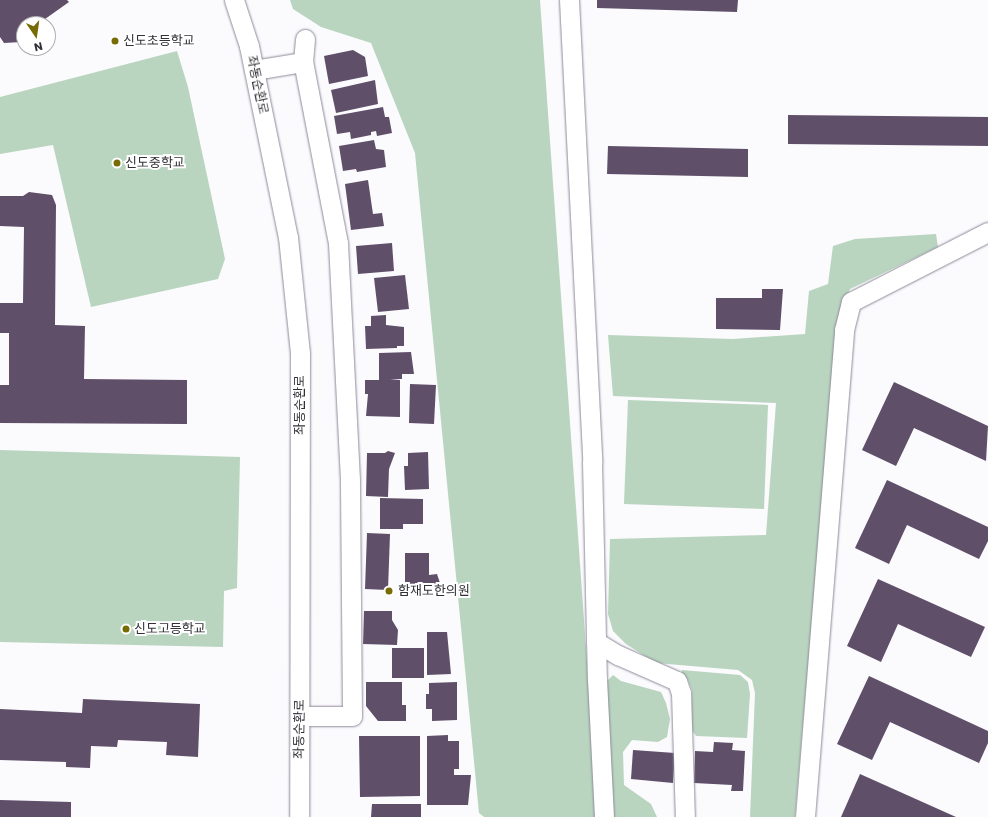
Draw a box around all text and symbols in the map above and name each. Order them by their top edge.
north arrow [16,16,56,56]
place label: 신도초등학교 [123,33,195,49]
marker: 신도초등학교 [110,36,120,46]
text: N [33,38,44,55]
street label: 좌동순환로 [243,54,271,116]
place label: 신도중학교 [125,155,185,171]
marker: 신도중학교 [112,158,122,168]
street label: 좌동순환로 [292,375,308,435]
place label: 함재도한의원 [398,583,470,599]
marker: 함재도한의원 [383,585,395,597]
place label: 신도고등학교 [134,621,206,637]
marker: 신도고등학교 [121,624,131,634]
street label: 좌동순환로 [292,699,308,759]

